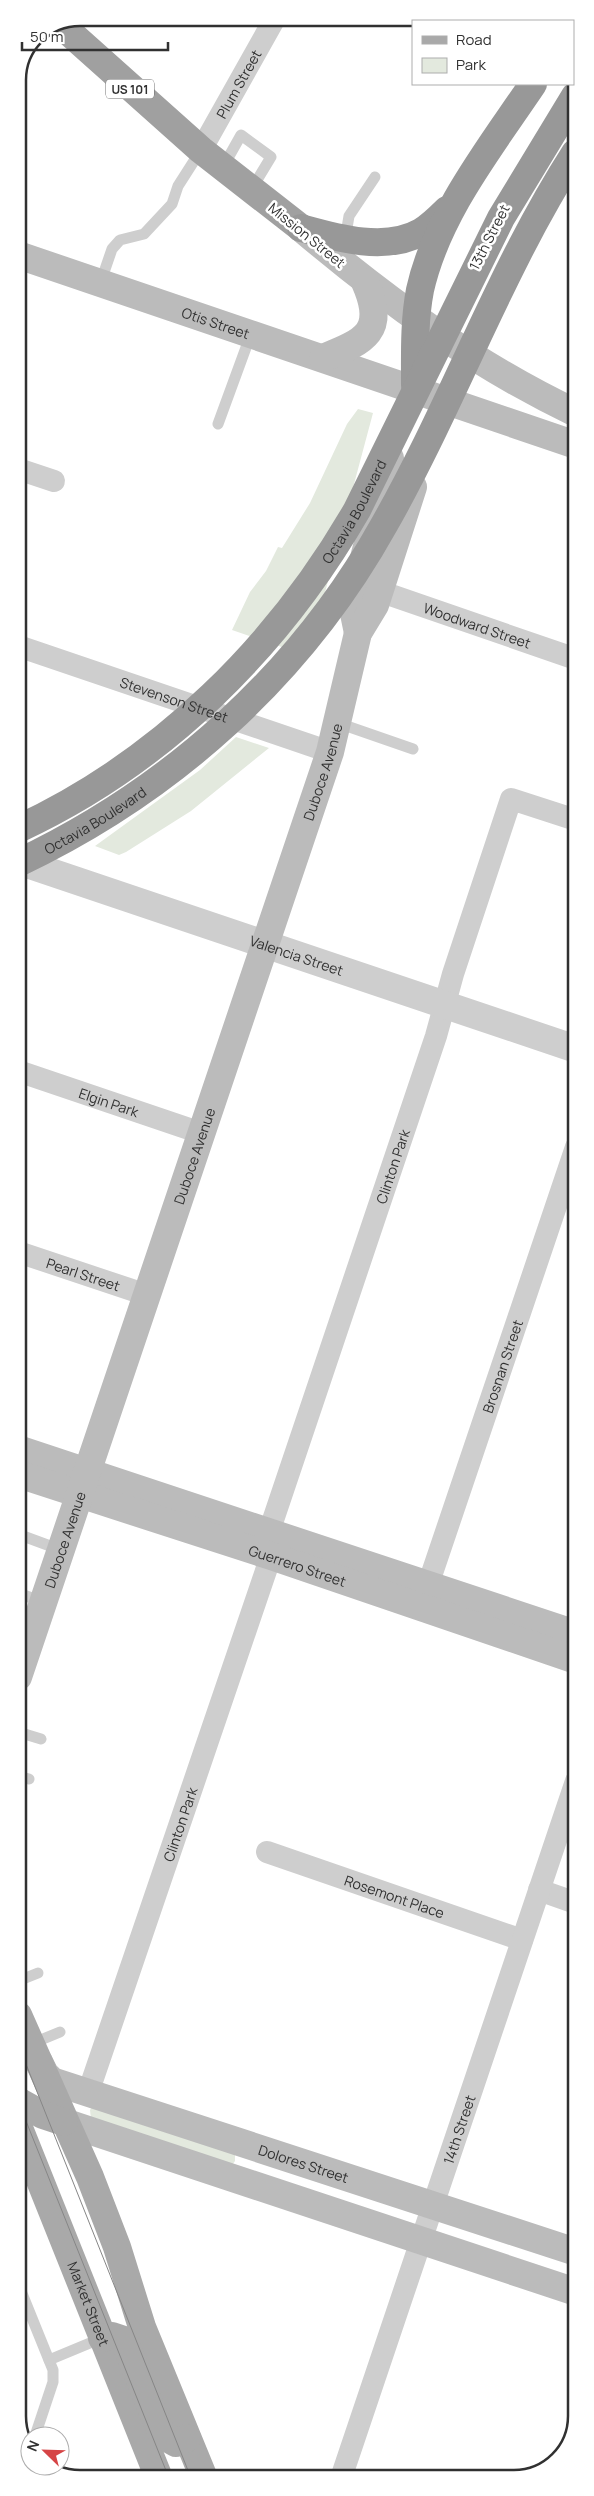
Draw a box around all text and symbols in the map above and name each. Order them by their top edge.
scale bar [22,20,169,52]
legend [412,20,574,85]
text: 50 m [30,26,64,47]
text: Road [456,29,492,50]
street label: Plum Street [211,46,265,121]
text: Park [456,54,486,75]
road number: US 101 [106,80,154,98]
street label: Mission Street [265,198,350,272]
street label: 13th Street [464,201,514,273]
street label: Otis Street [179,302,253,343]
street label: Octavia Boulevard [317,456,390,567]
street label: Woodward Street [421,598,534,652]
street label: Stevenson Street [118,672,231,726]
street label: Duboce Avenue [298,721,346,823]
street label: Octavia Boulevard [40,782,150,858]
street label: Valencia Street [247,930,346,980]
street label: Elgin Park [77,1083,142,1121]
street label: Duboce Avenue [169,1105,219,1207]
street label: Clinton Park [371,1125,414,1206]
street label: Pearl Street [44,1253,123,1295]
street label: Brosnan Street [477,1317,527,1415]
street label: Duboce Avenue [39,1489,89,1590]
street label: Guerrero Street [246,1540,349,1591]
street label: Clinton Park [158,1783,201,1864]
street label: Rosemont Place [342,1870,447,1922]
street label: 14th Street [438,2092,479,2166]
street label: Dolores Street [256,2140,351,2187]
street label: Market Street [64,2259,115,2349]
north arrow [20,2426,70,2476]
text: N [22,2437,43,2454]

